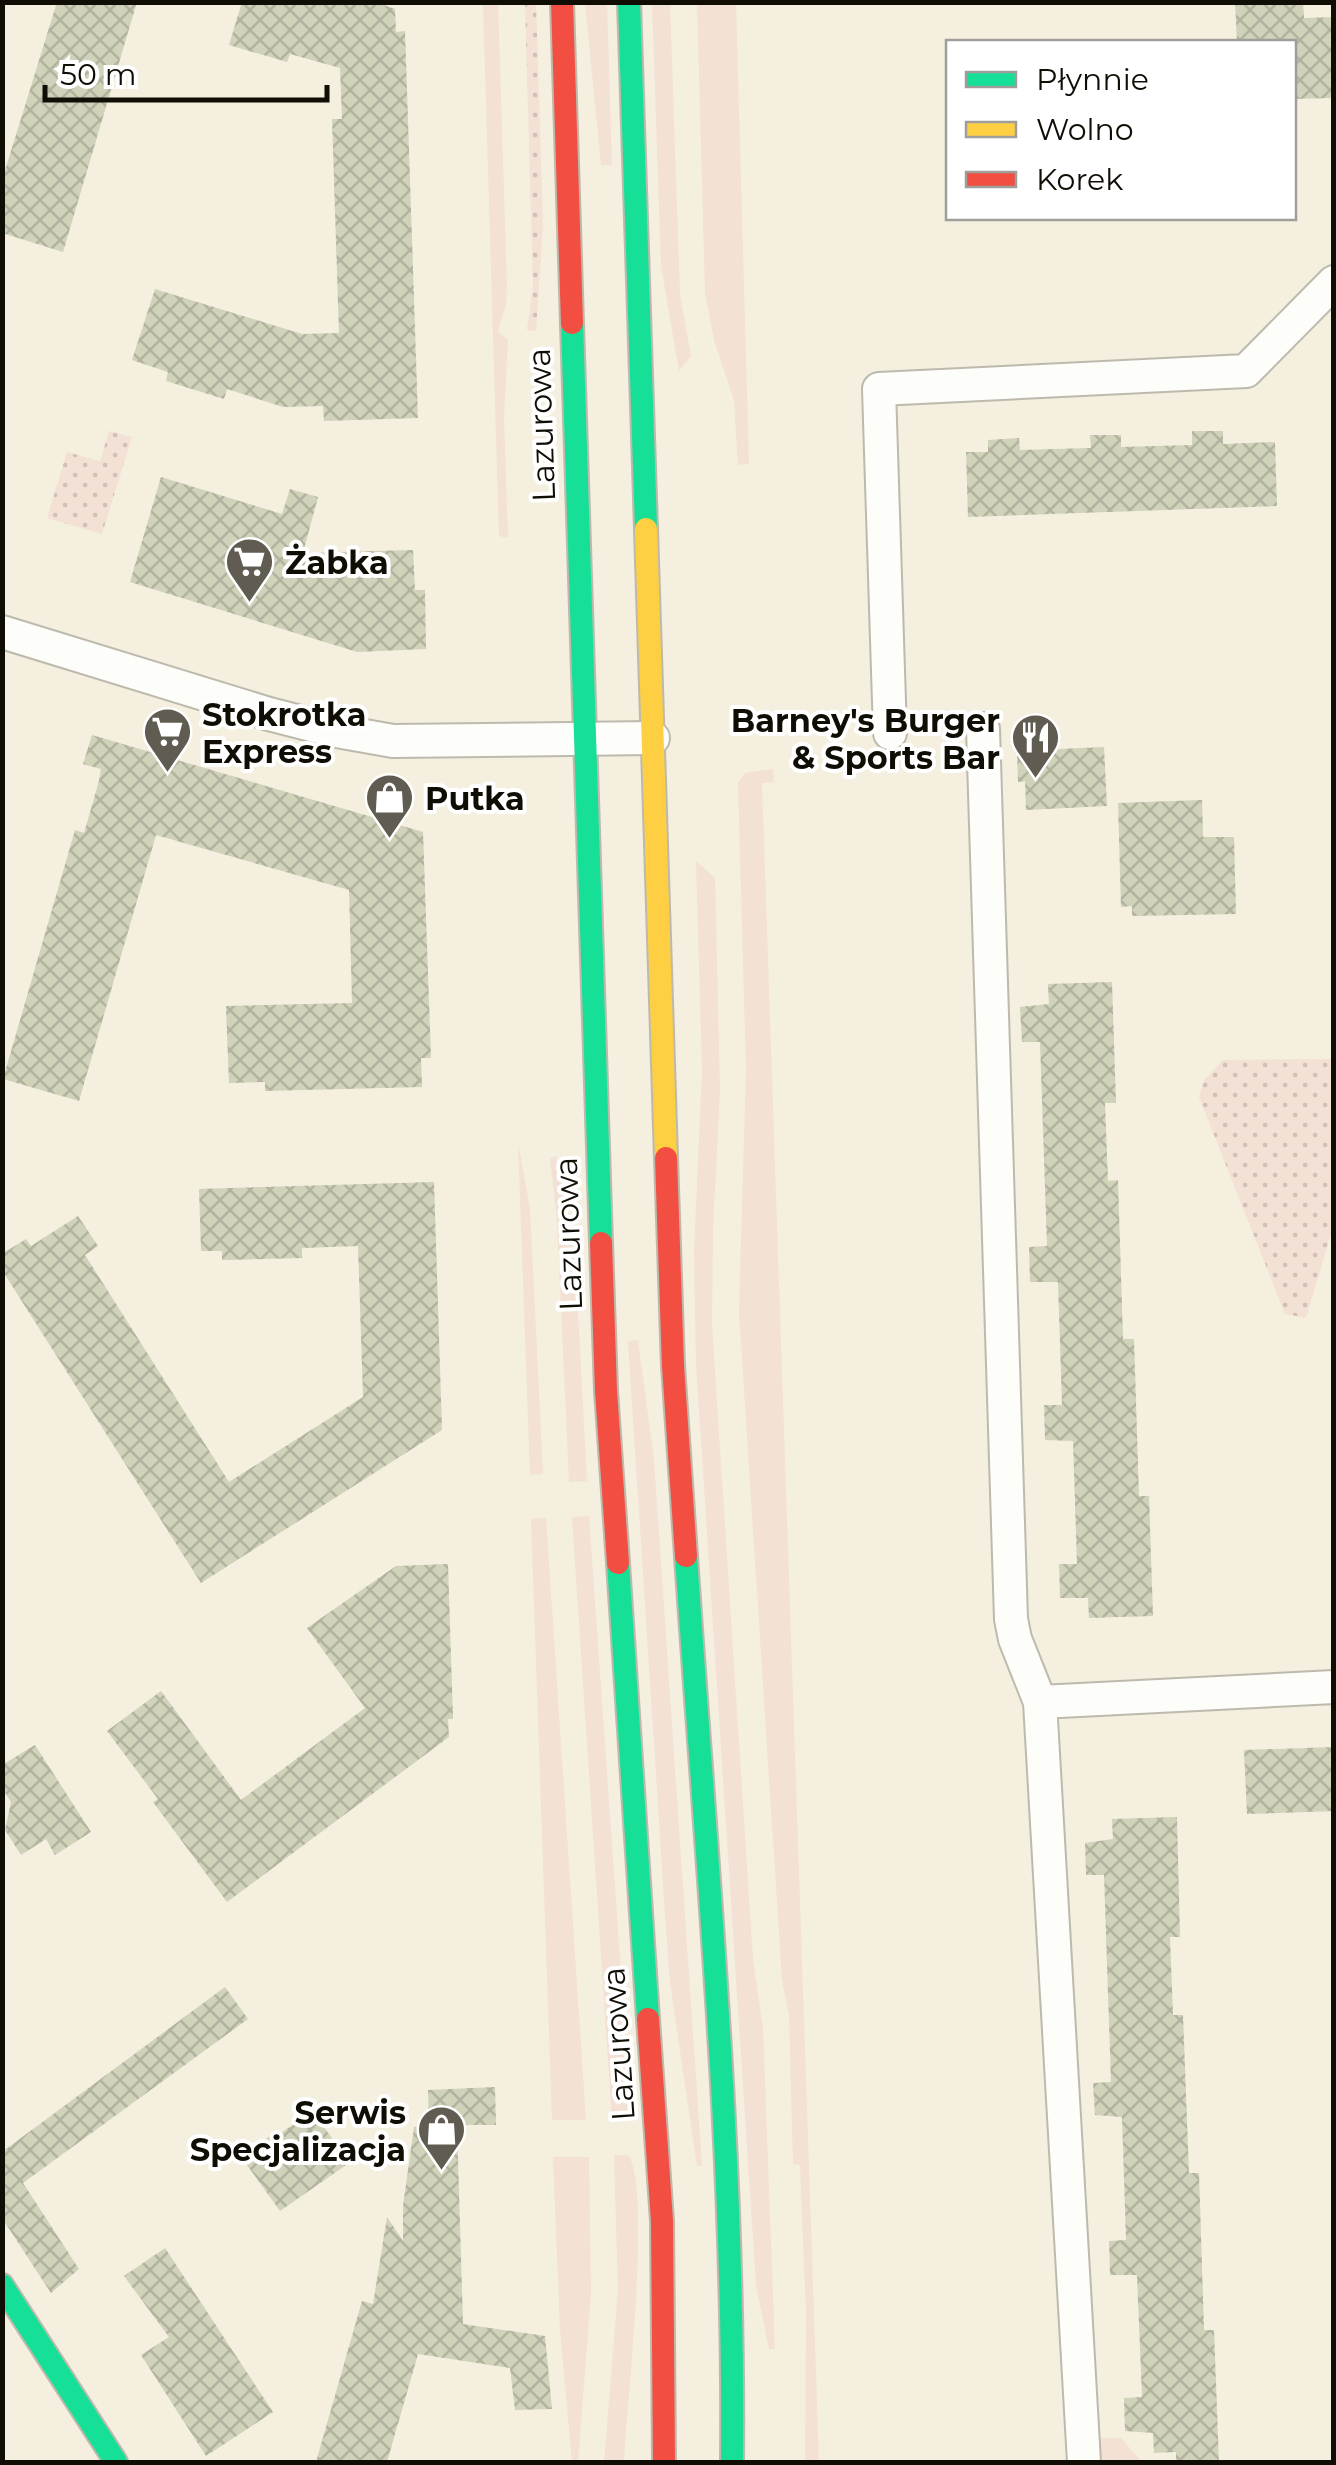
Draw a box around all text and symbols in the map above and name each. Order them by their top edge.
scale bar [45,40,328,102]
legend [946,40,1296,220]
text: 50 m [60,56,137,93]
text: Płynnie [1036,61,1149,98]
text: Wolno [1036,111,1134,148]
text: Korek [1036,161,1123,198]
street label: Lazurowa [519,347,563,503]
supermarket icon: Żabka [224,536,276,604]
place label: Żabka [285,543,389,582]
place label: Stokrotka Express [202,695,366,771]
place label: Barney's Burger & Sports Bar [731,701,1000,777]
supermarket icon: Stokrotka Express [141,706,193,774]
restaurant icon: Barney's Burger & Sports Bar [1009,712,1061,780]
shop icon: Putka [364,772,416,840]
place label: Putka [425,779,525,818]
street label: Lazurowa [546,1156,590,1312]
street label: Lazurowa [593,1966,643,2122]
place label: Serwis Specjalizacja [190,2093,406,2169]
shop icon: Serwis Specjalizacja [415,2104,467,2172]

